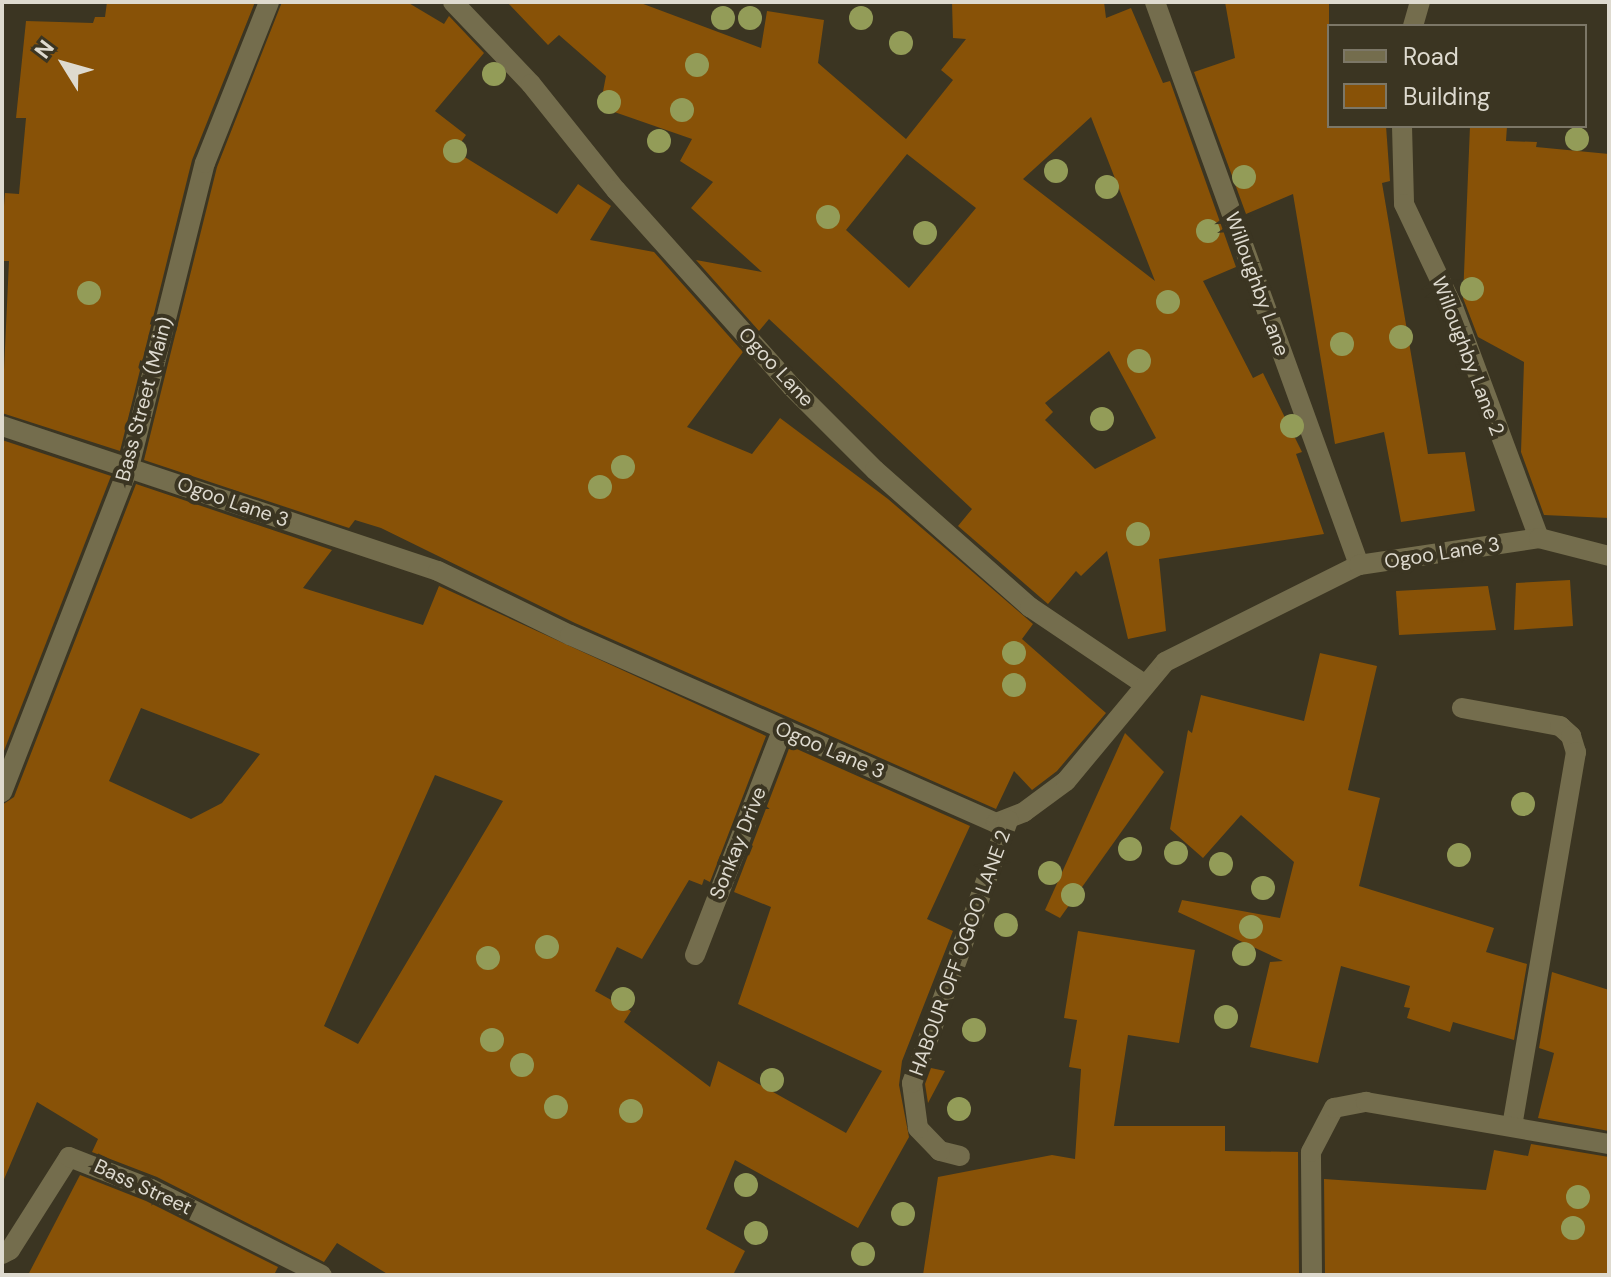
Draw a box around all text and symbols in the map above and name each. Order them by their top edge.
north arrow [24,24,104,104]
legend [1327,24,1587,128]
text: N [28,34,61,64]
text: Road [1403,41,1459,72]
text: Building [1403,81,1490,112]
street label: Willoughby Lane [1220,209,1294,359]
street label: Willoughby Lane 2 [1427,273,1509,439]
street label: Bass Street (Main) [111,314,177,484]
street label: Ogoo Lane [733,322,819,412]
street label: Ogoo Lane 3 [174,472,292,532]
street label: Ogoo Lane 3 [1383,532,1501,574]
street label: Ogoo Lane 3 [772,716,888,784]
street label: Sonkay Drive [705,783,771,903]
street label: HABOUR OFF OGOO LANE 2 [904,827,1016,1079]
street label: Bass Street [90,1154,196,1220]

